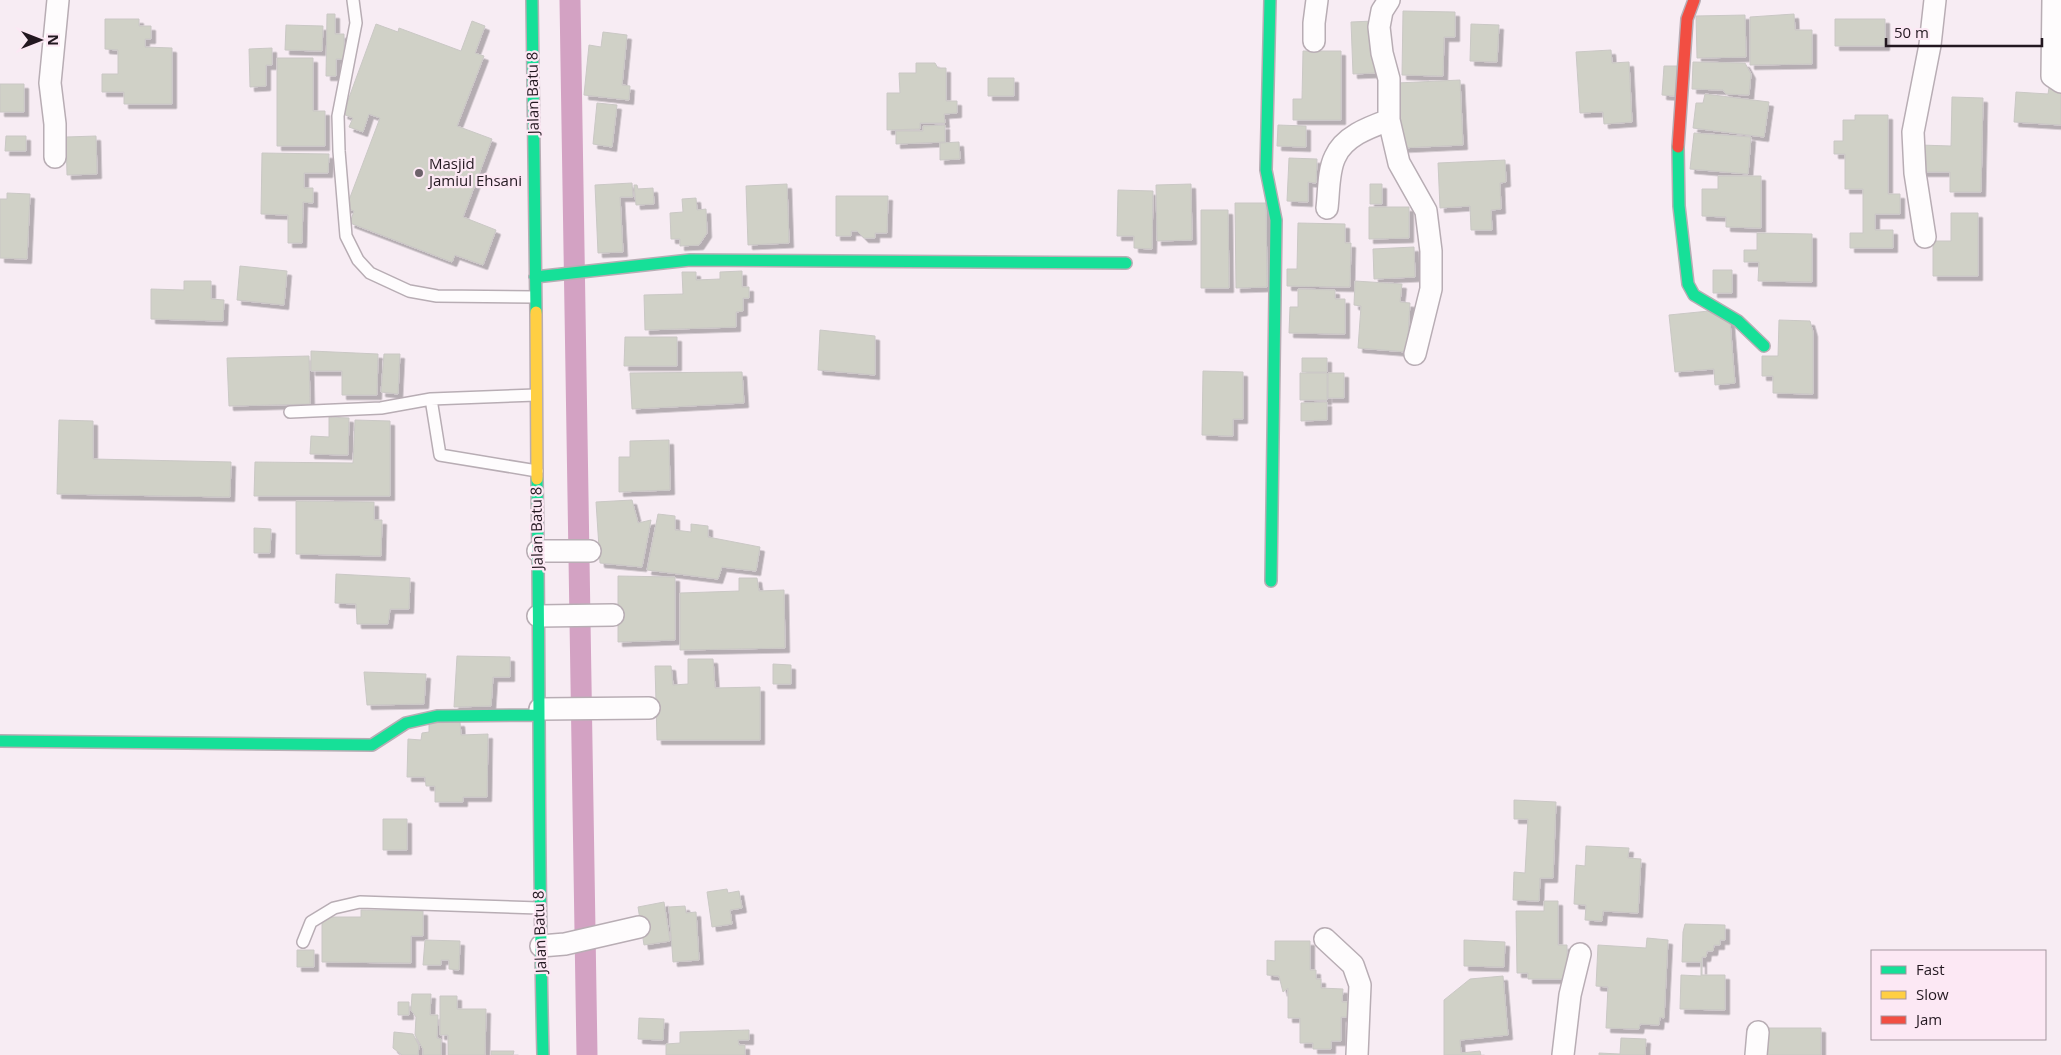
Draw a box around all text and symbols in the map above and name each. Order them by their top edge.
north arrow [15,15,65,65]
scale bar [1886,15,2042,47]
text: 50 m [1894,22,1929,42]
text: N [44,34,63,46]
street label: Jalan Batu 8 [521,52,543,136]
place label: Masjid Jamiul Ehsani [427,153,522,190]
marker: Masjid Jamiul Ehsani [413,167,425,179]
street label: Jalan Batu 8 [525,487,547,571]
street label: Jalan Batu 8 [528,890,551,976]
legend [1871,950,2046,1040]
text: Fast [1916,959,1945,979]
text: Slow [1916,984,1949,1004]
text: Jam [1914,1009,1942,1029]

